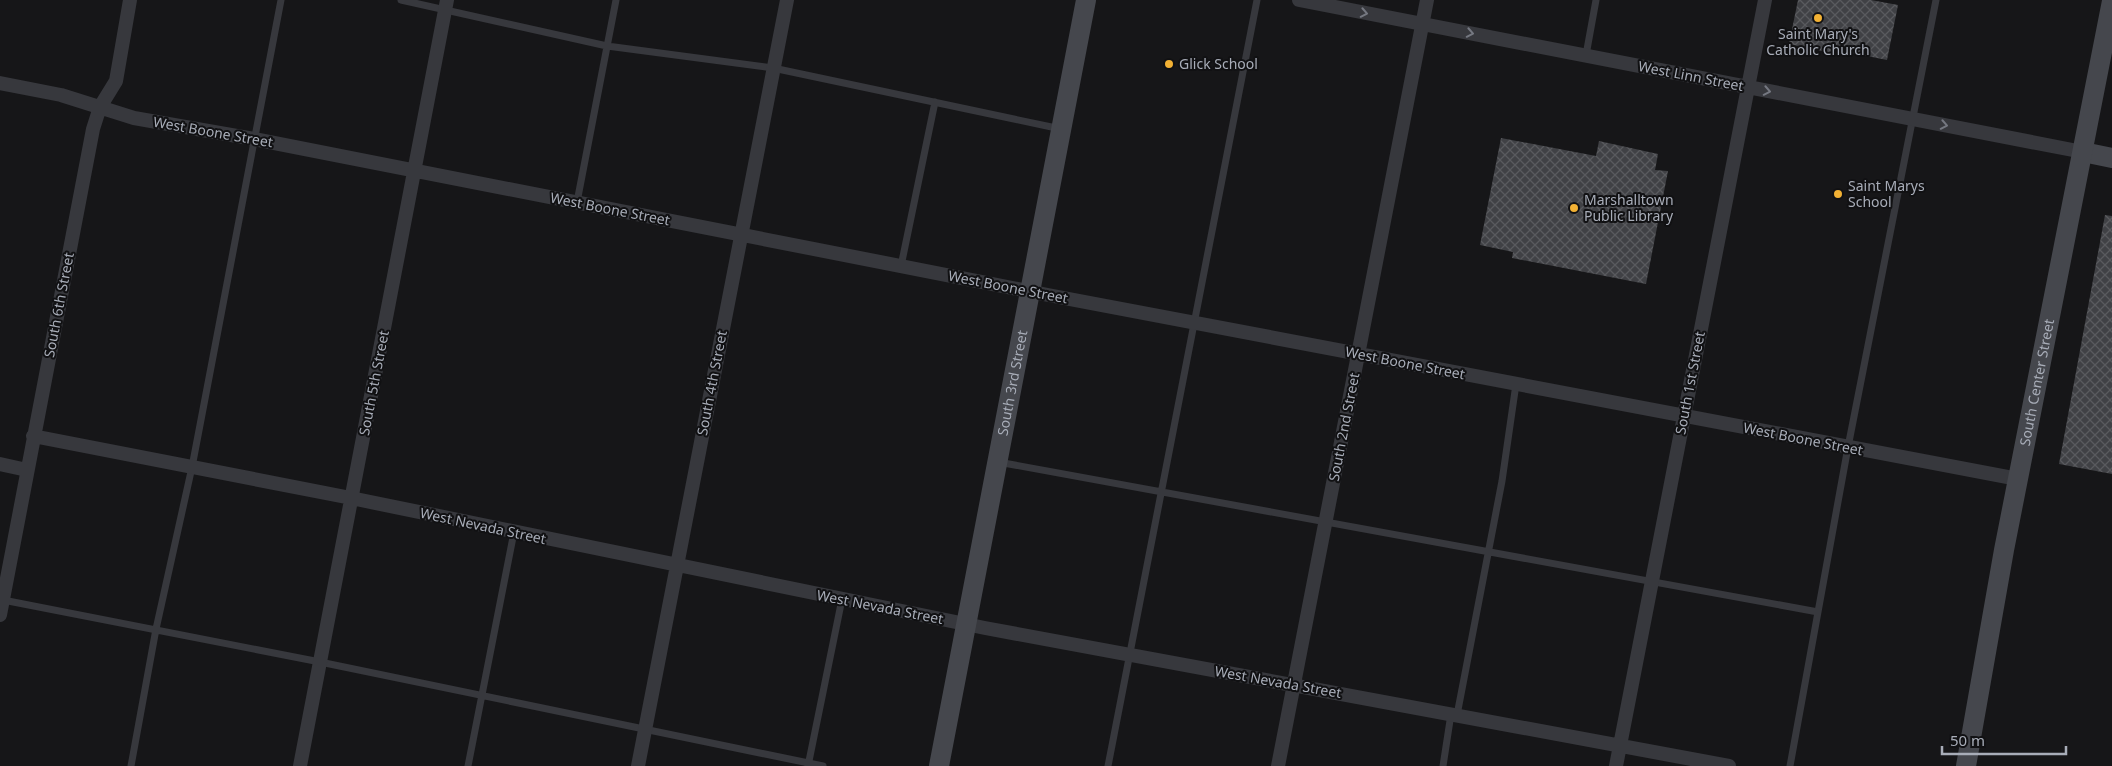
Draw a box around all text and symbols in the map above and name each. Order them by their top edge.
one-way arrow [1359,7,1368,17]
marker: Saint Mary's Catholic Church [1812,12,1824,24]
place label: Saint Mary's Catholic Church [1766,24,1870,59]
one-way arrow [1466,28,1475,38]
place label: Glick School [1179,54,1258,73]
street label: West Linn Street [1637,56,1745,95]
marker: Glick School [1163,58,1175,70]
one-way arrow [1763,85,1772,95]
street label: West Boone Street [152,112,274,151]
one-way arrow [1940,120,1949,130]
place label: Saint Marys School [1848,176,1925,211]
street label: West Boone Street [549,188,671,229]
marker: Saint Marys School [1832,188,1844,200]
place label: Marshalltown Public Library [1584,190,1674,225]
marker: Marshalltown Public Library [1568,202,1580,214]
street label: South 6th Street [39,251,78,359]
street label: West Boone Street [947,266,1069,307]
street label: South Center Street [2015,317,2058,448]
street label: South 5th Street [354,329,393,437]
street label: South 4th Street [692,329,731,437]
street label: South 3rd Street [993,329,1031,437]
street label: South 1st Street [1670,330,1709,436]
street label: West Boone Street [1344,342,1466,383]
street label: South 2nd Street [1324,371,1363,483]
street label: West Boone Street [1742,418,1864,459]
street label: West Nevada Street [418,503,548,548]
street label: West Nevada Street [815,585,945,628]
street label: West Nevada Street [1213,661,1343,702]
scale bar [1942,724,2066,756]
text: 50 m [1950,730,1985,750]

